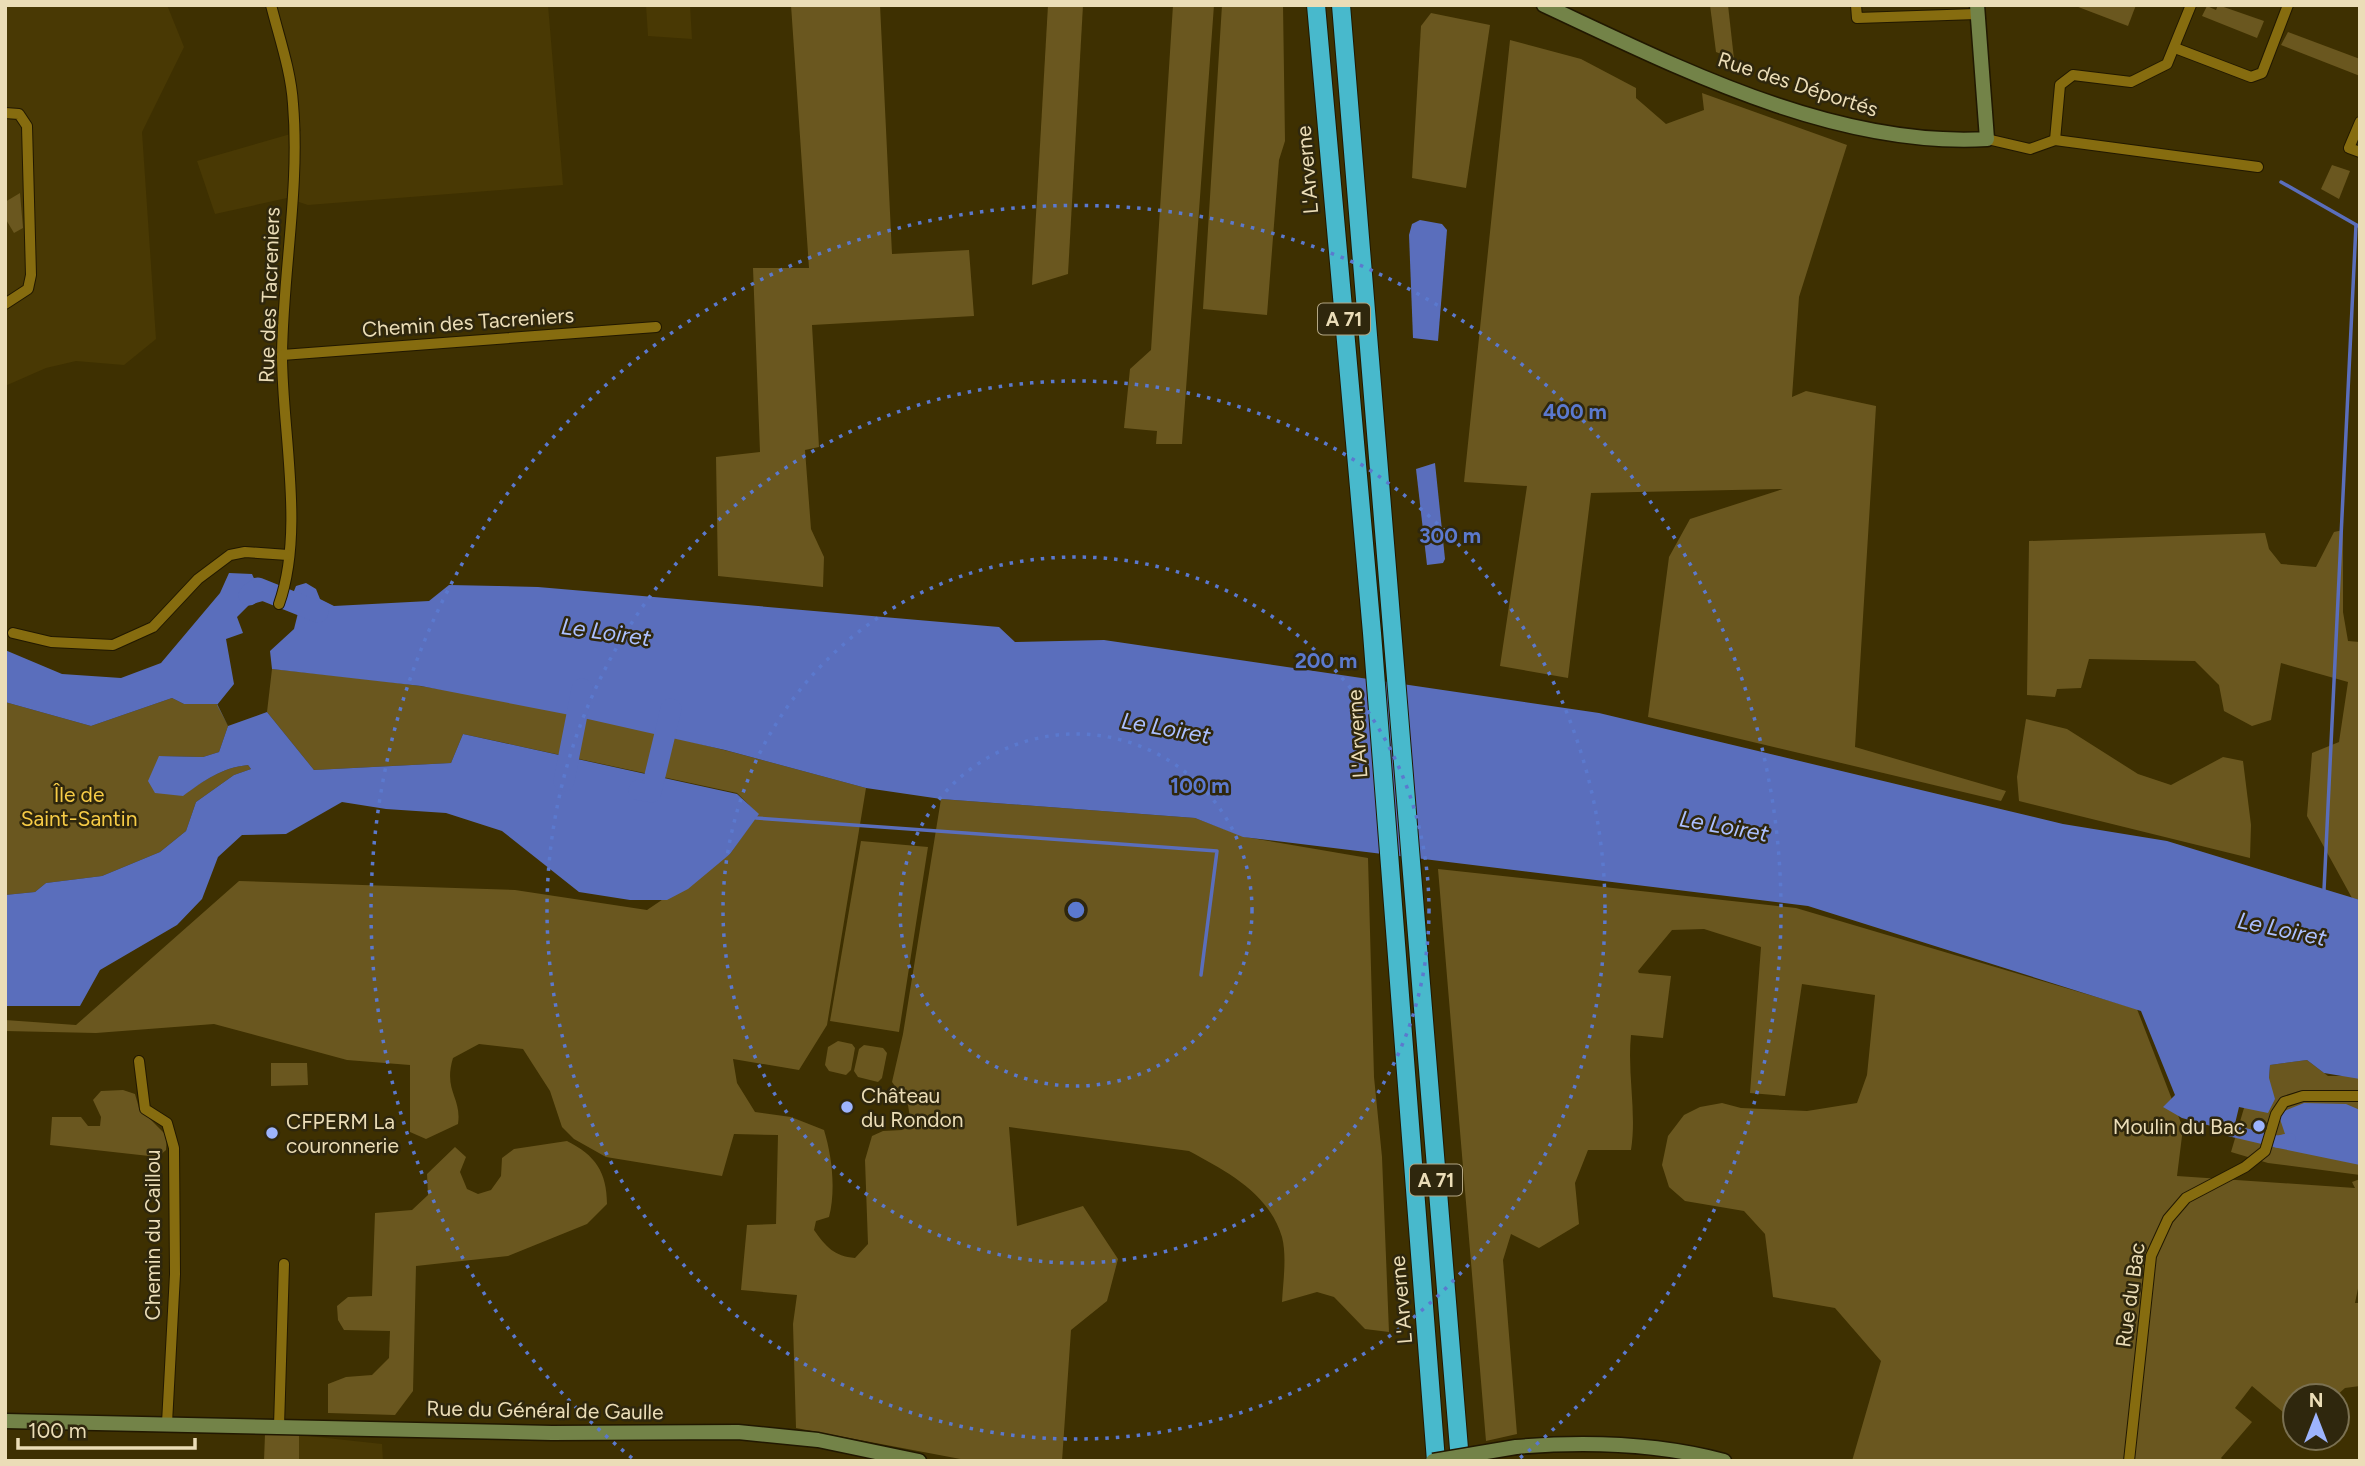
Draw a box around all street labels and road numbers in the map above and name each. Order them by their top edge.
street label: Rue des Déportés [1715,46,1881,122]
street label: L'Arverne [1291,125,1323,215]
street label: Rue des Tacreniers [253,207,285,383]
street label: Chemin des Tacreniers [361,302,575,342]
road number: A 71 [1318,304,1370,334]
street label: L'Arverne [1341,689,1373,779]
street label: Chemin du Caillou [140,1149,165,1321]
road number: A 71 [1410,1164,1462,1196]
street label: Rue du Bac [2110,1241,2150,1349]
street label: L'Arverne [1385,1255,1417,1345]
street label: Rue du Général de Gaulle [426,1395,664,1425]

